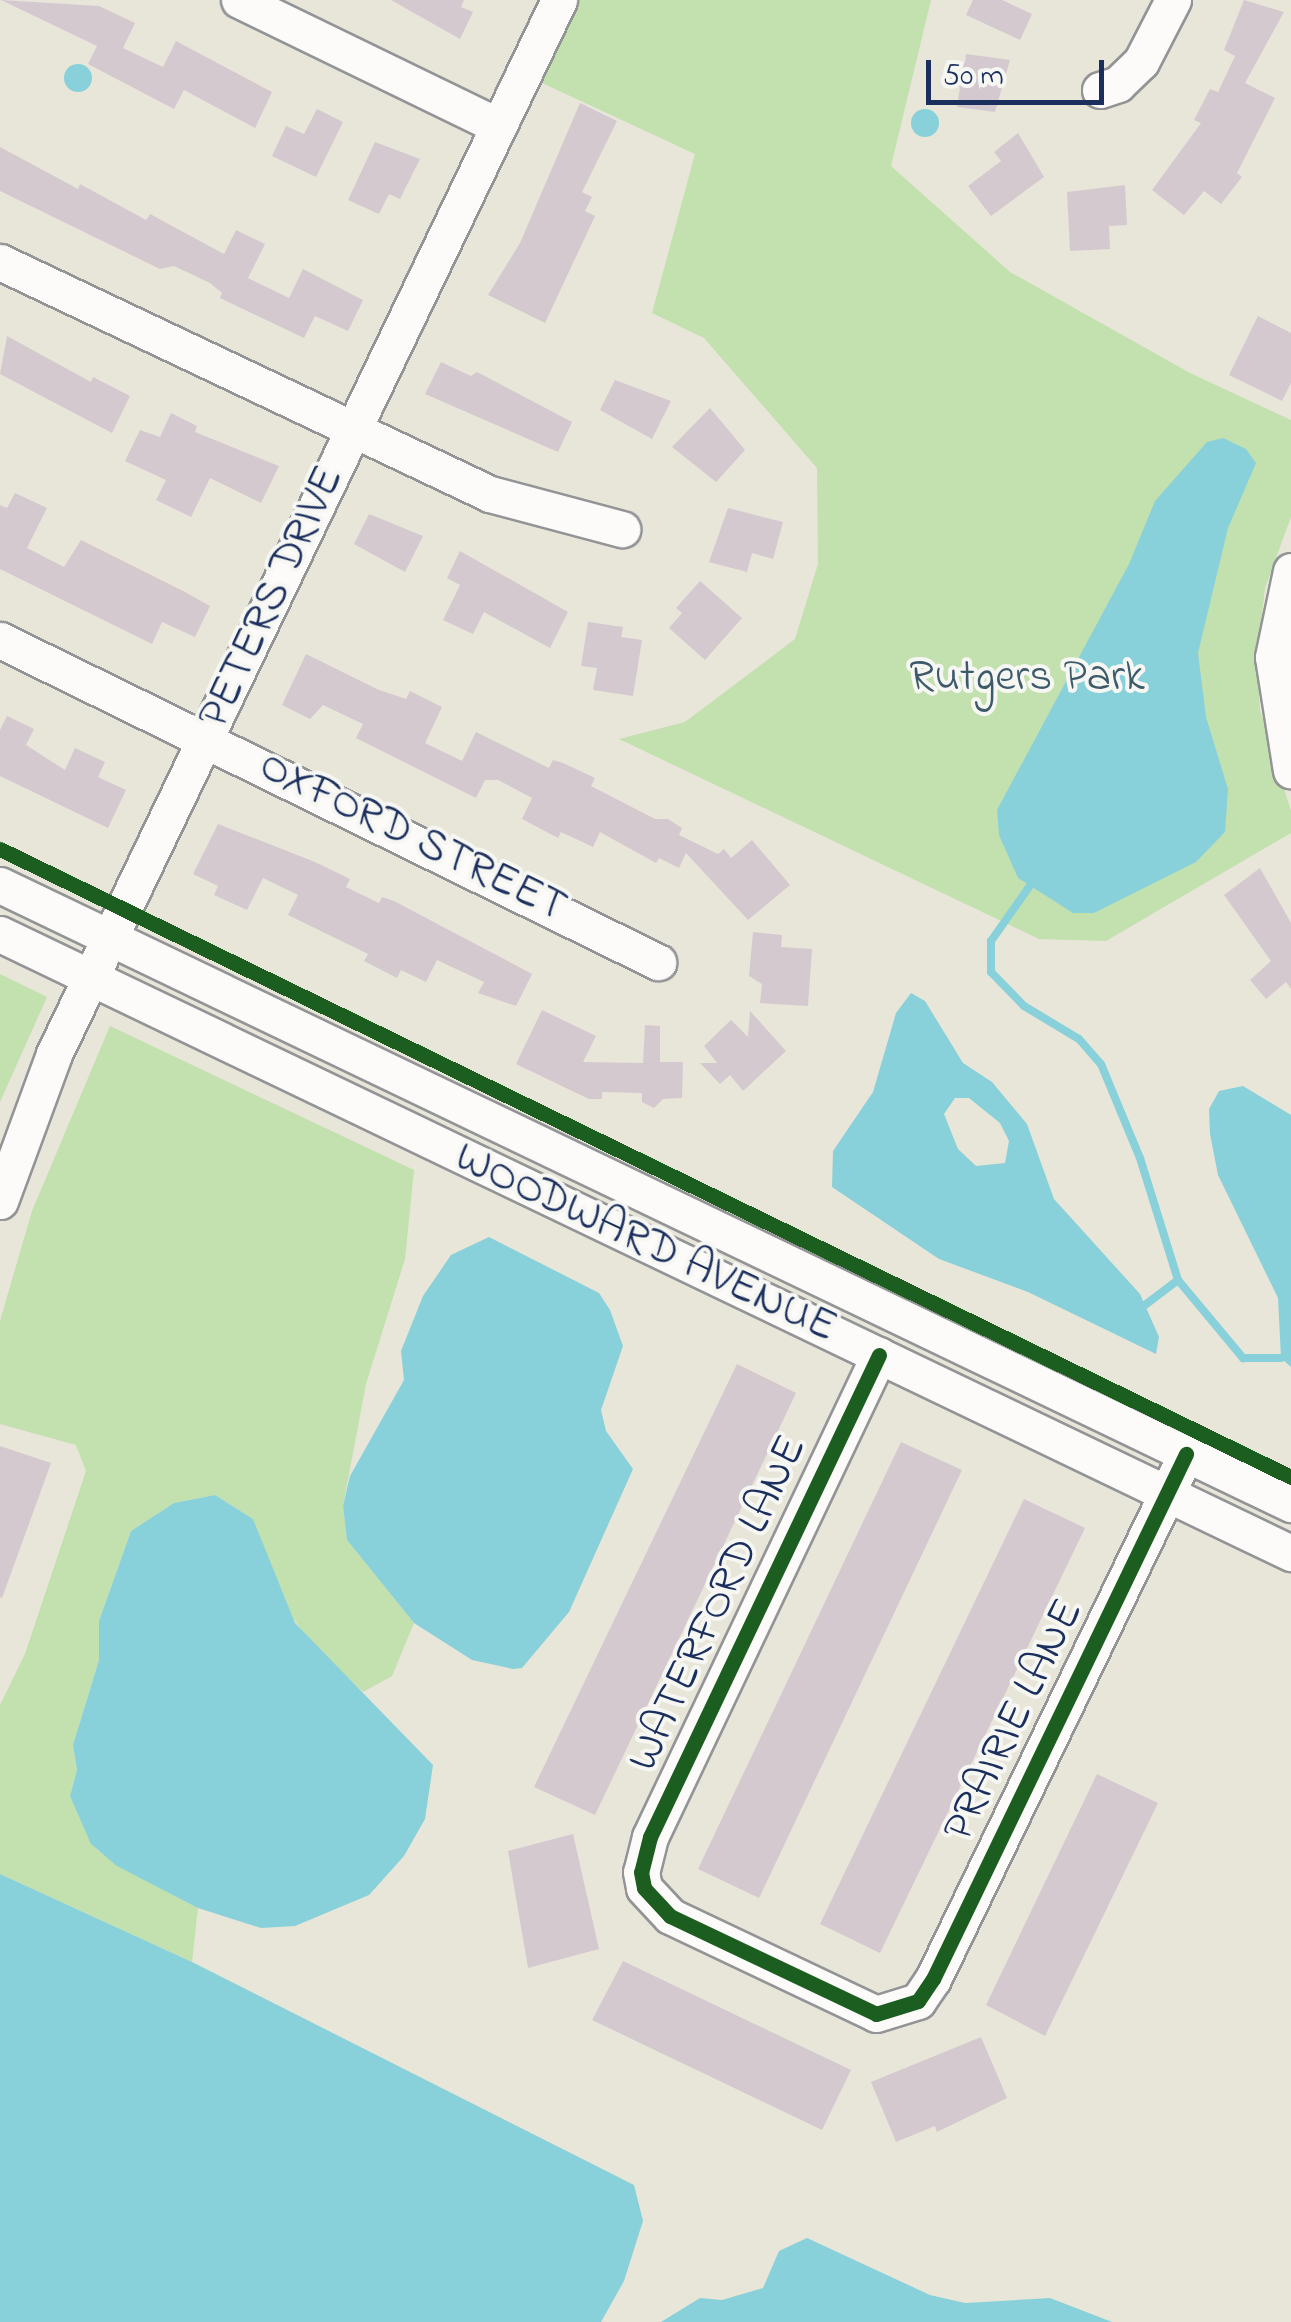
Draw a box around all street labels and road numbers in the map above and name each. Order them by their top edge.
street label: PETERS DRIVE [189,458,357,738]
street label: OXFORD STREET [250,740,574,936]
street label: WOODWARD AVENUE [446,1132,844,1356]
street label: WATERFORD LANE [618,1428,820,1780]
street label: PRAIRIE LANE [933,1591,1097,1851]

